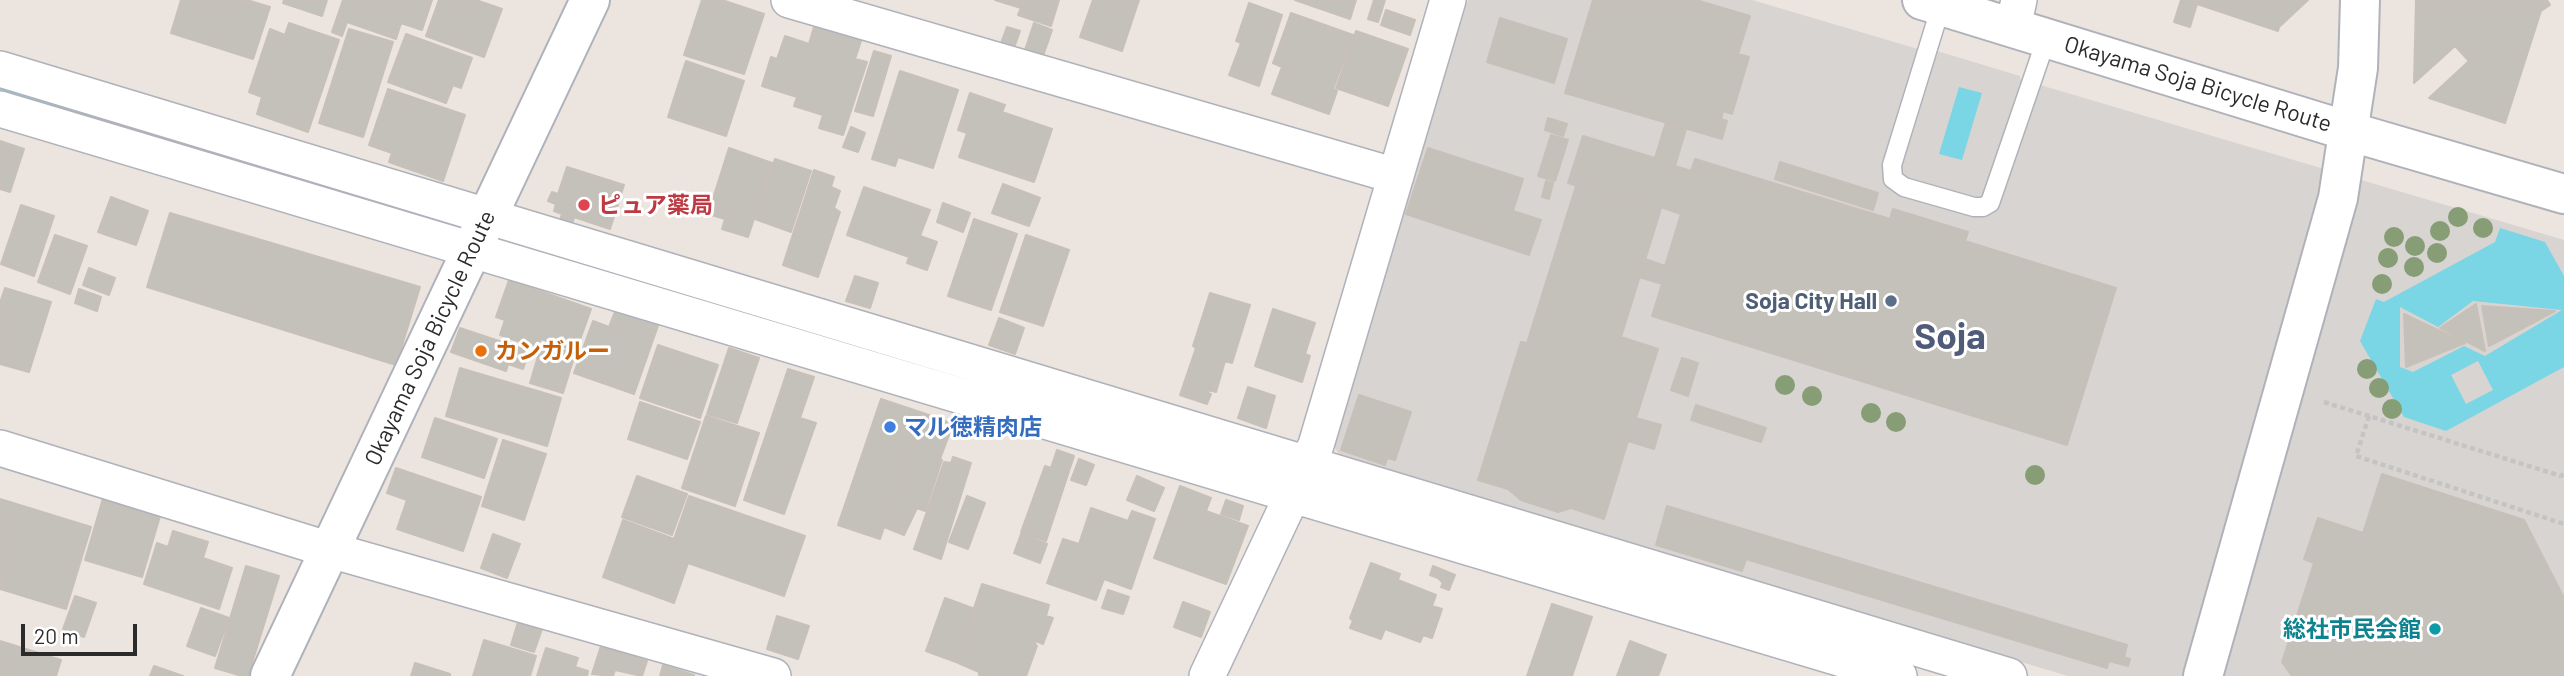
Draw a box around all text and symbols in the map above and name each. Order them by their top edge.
street label: Okayama Soja Bicycle Route [2061,30,2335,138]
place label: ピュア薬局 [598,191,713,219]
marker: ピュア薬局 [576,197,592,213]
street label: Okayama Soja Bicycle Route [359,206,501,470]
place label: Soja City Hall [1745,287,1877,315]
marker: Soja City Hall [1883,293,1899,309]
district label: Soja [1914,315,1986,359]
place label: カンガルー [495,337,610,365]
marker: カンガルー [473,343,489,359]
place label: マル徳精肉店 [904,413,1042,441]
marker: マル徳精肉店 [882,419,898,435]
scale bar [24,610,140,654]
place label: 総社市民会館 [2283,615,2421,643]
marker: 総社市民会館 [2427,621,2443,637]
text: 20 m [34,623,79,648]

